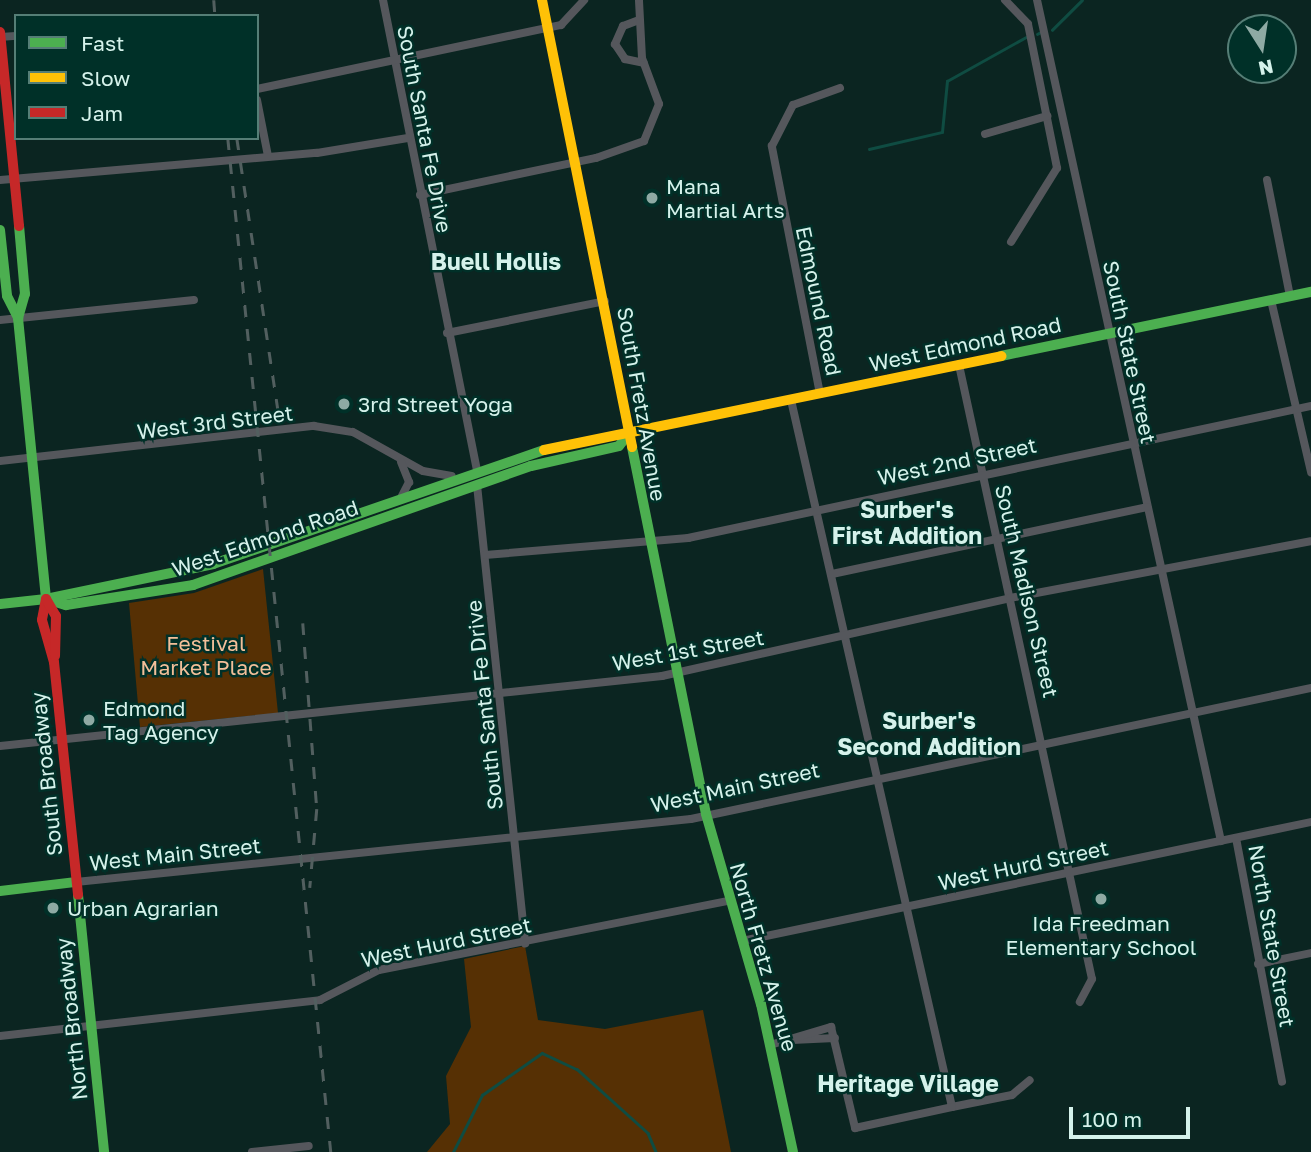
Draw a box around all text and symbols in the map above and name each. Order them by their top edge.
legend [14,14,259,140]
north arrow [1227,14,1297,84]
street label: South Santa Fe Drive [393,23,457,235]
text: Fast [81,30,124,56]
text: N [1257,55,1276,81]
text: Slow [81,65,130,91]
text: Jam [81,100,123,126]
place label: Mana Martial Arts [666,173,785,223]
marker: Mana Martial Arts [644,190,660,206]
street label: Edmound Road [791,224,847,378]
district label: Buell Hollis [431,247,561,275]
street label: South State Street [1098,258,1162,446]
street label: South Fretz Avenue [612,305,672,503]
street label: West Edmond Road [867,311,1063,377]
place label: 3rd Street Yoga [358,391,513,417]
marker: 3rd Street Yoga [336,396,352,412]
street label: West 3rd Street [136,400,294,444]
street label: West 2nd Street [875,432,1039,490]
street label: South Madison Street [990,482,1064,700]
street label: West Edmond Road [168,494,362,582]
district label: Surber's First Addition [832,495,982,549]
street label: South Santa Fe Drive [460,599,508,811]
street label: West 1st Street [610,624,766,676]
park label: Festival Market Place [140,630,272,680]
street label: South Broadway [25,691,67,857]
place label: Edmond Tag Agency [103,695,219,745]
district label: Surber's Second Addition [837,706,1021,760]
marker: Edmond Tag Agency [81,712,97,728]
street label: West Main Street [648,757,822,817]
street label: West Main Street [88,832,262,876]
street label: West Hurd Street [936,835,1110,895]
street label: North State Street [1244,843,1300,1029]
street label: North Fretz Avenue [725,860,803,1054]
marker: Ida Freedman Elementary School [1093,891,1109,907]
place label: Urban Agrarian [67,895,219,921]
marker: Urban Agrarian [45,900,61,916]
place label: Ida Freedman Elementary School [1006,910,1196,960]
street label: West Hurd Street [359,912,533,972]
street label: North Broadway [50,937,92,1101]
district label: Heritage Village [817,1069,999,1097]
scale bar [1073,1092,1194,1136]
text: 100 m [1082,1106,1142,1132]

